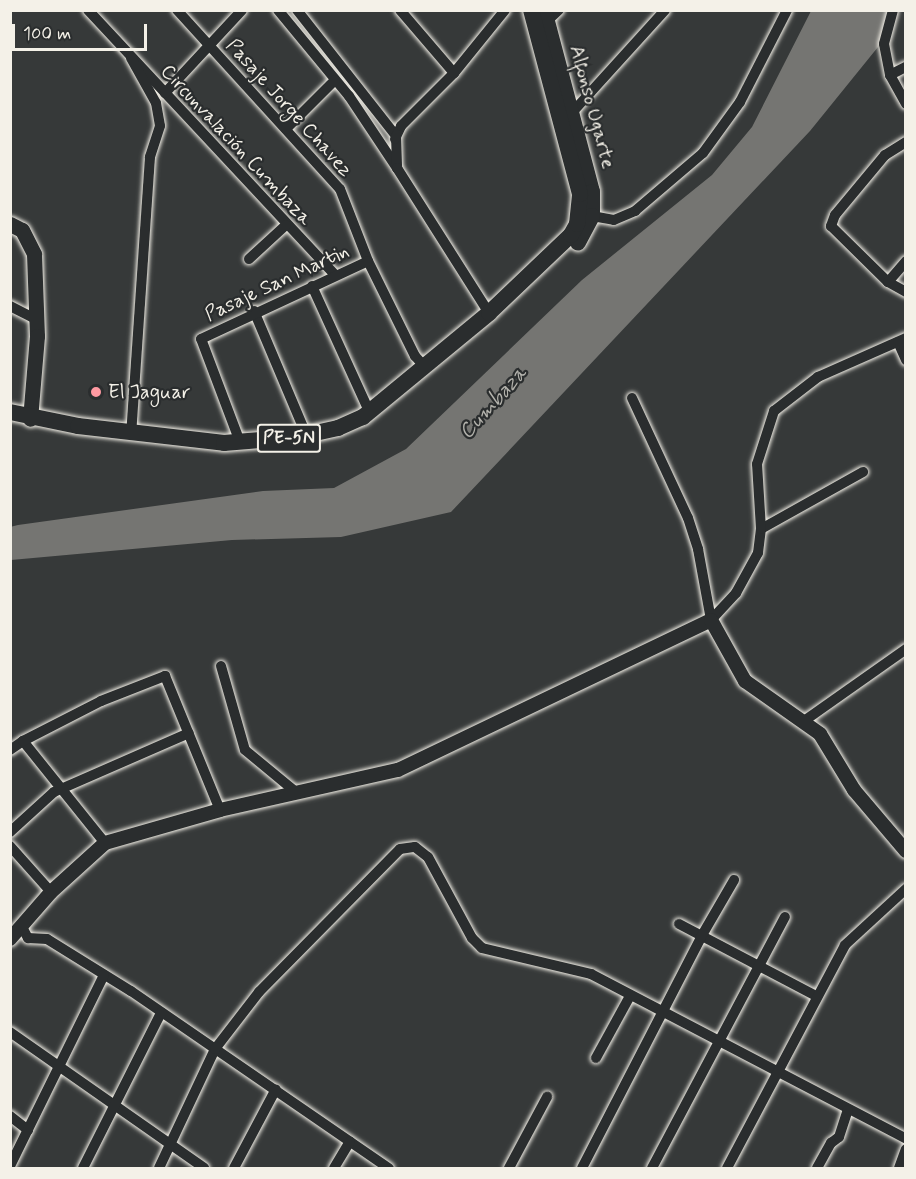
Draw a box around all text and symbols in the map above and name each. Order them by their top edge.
scale bar [15,12,150,50]
text: 100 m [23,22,71,46]
street label: Pasaje Jorge Chavez [222,35,356,181]
street label: Alfonso Ugarte [564,44,620,170]
street label: Circunvalación Cumbaza [155,60,317,230]
street label: Pasaje San Martin [200,239,354,327]
water label: Cumbaza [454,361,532,445]
place label: El Jaguar [108,380,190,404]
marker: El Jaguar [89,385,103,399]
road number: PE-5N [256,423,322,453]

